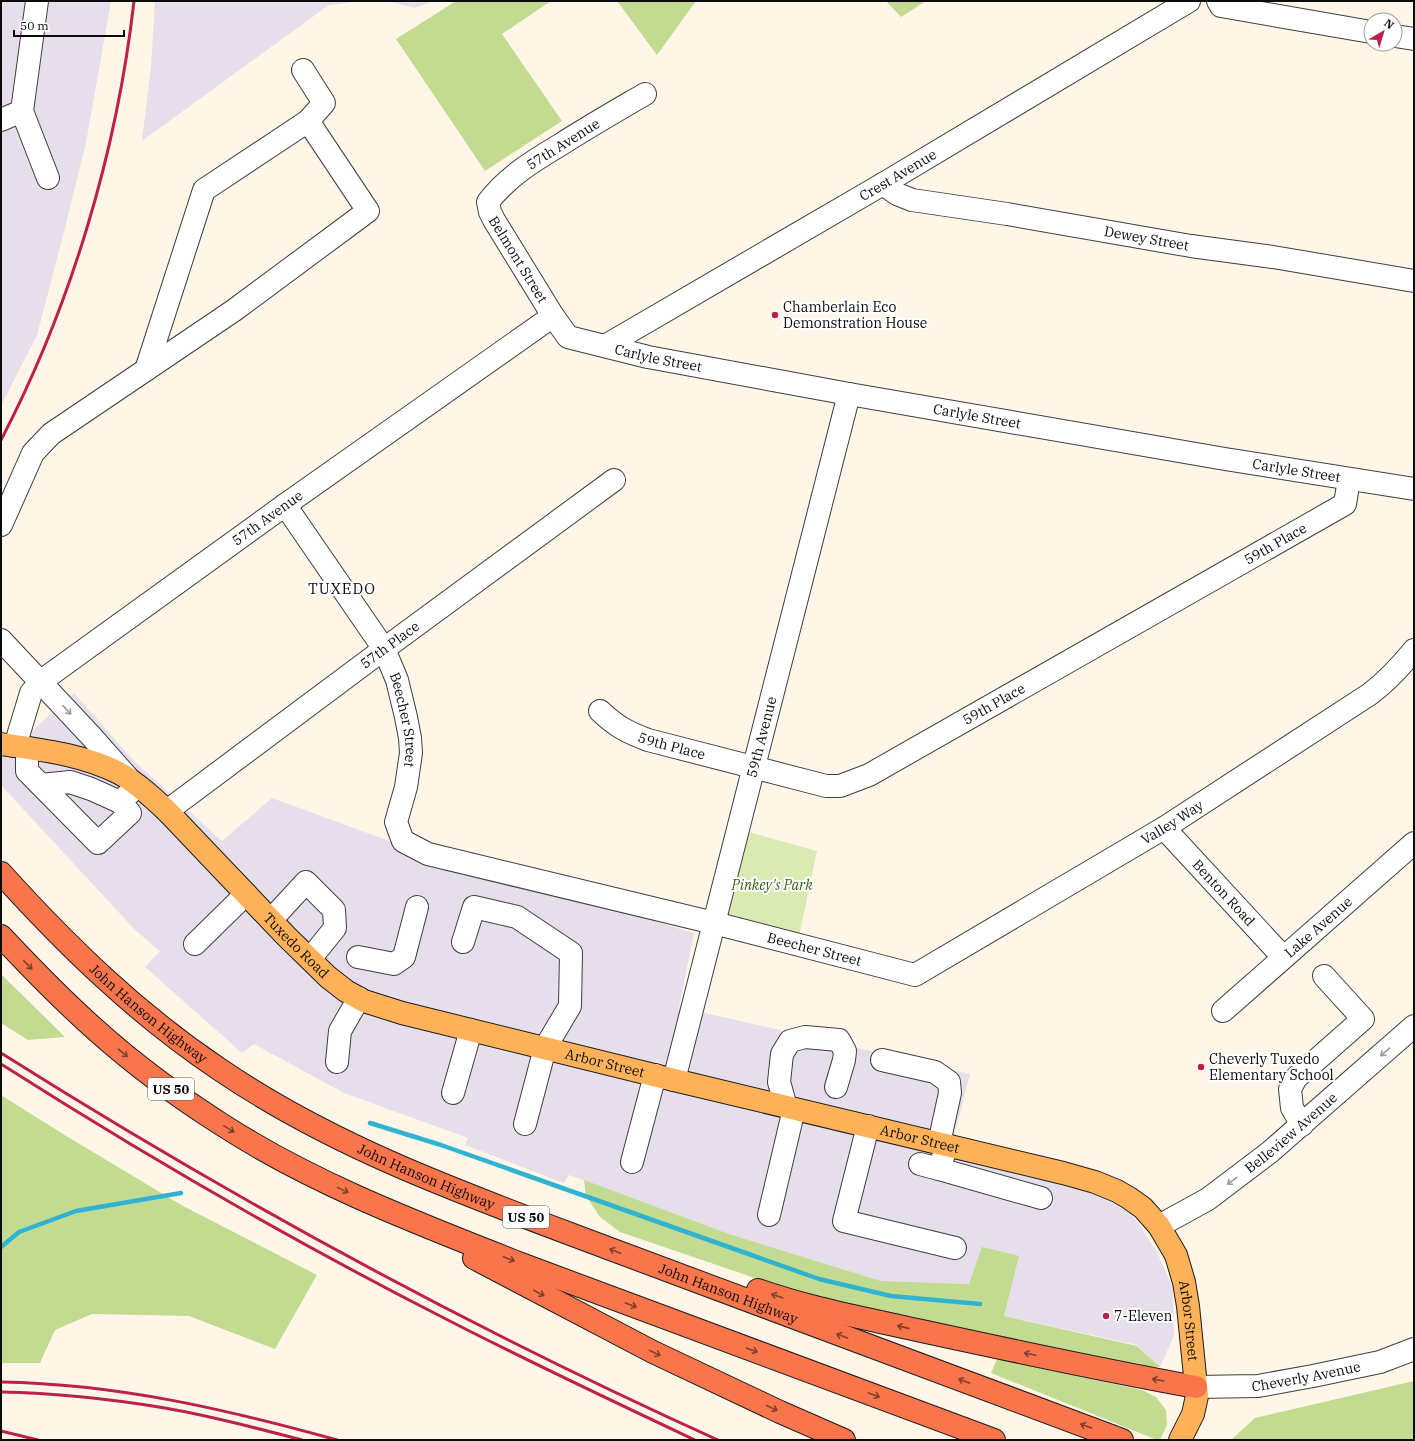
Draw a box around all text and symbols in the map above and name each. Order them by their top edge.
scale bar [14,12,124,38]
north arrow [1363,12,1403,52]
text: N [1381,16,1397,32]
text: 50 m [20,18,49,33]
street label: 57th Avenue [523,114,603,174]
street label: Crest Avenue [856,145,940,205]
street label: Belmont Street [485,213,552,306]
street label: Dewey Street [1103,222,1190,254]
place label: Chamberlain Eco Demonstration House [783,298,927,332]
marker: Chamberlain Eco Demonstration House [770,310,780,320]
street label: Carlyle Street [613,340,704,376]
street label: Carlyle Street [932,400,1022,433]
street label: Carlyle Street [1251,454,1342,486]
street label: 57th Avenue [228,486,306,549]
street label: 59th Place [1241,519,1310,569]
district label: TUXEDO [308,579,376,598]
street label: 57th Place [357,617,423,673]
street label: Beecher Street [386,669,420,769]
street label: 59th Place [959,679,1028,729]
street label: 59th Avenue [743,695,780,779]
one-way arrow [62,705,72,715]
street label: 59th Place [635,728,707,763]
street label: Valley Way [1138,796,1207,849]
street label: Benton Road [1188,856,1259,930]
park label: Pinkey's Park [730,876,813,894]
street label: Lake Avenue [1281,893,1356,962]
street label: Tuxedo Road [259,909,333,983]
street label: Beecher Street [765,928,864,970]
one-way arrow [23,960,33,970]
street label: John Hanson Highway [86,960,211,1067]
street label: Arbor Street [563,1045,646,1081]
one-way arrow [1380,1047,1390,1057]
one-way arrow [118,1049,128,1058]
place label: Cheverly Tuxedo Elementary School [1209,1050,1334,1084]
marker: Cheverly Tuxedo Elementary School [1196,1062,1206,1072]
road number: US 50 [148,1078,194,1100]
street label: Belleview Avenue [1241,1089,1341,1177]
street label: Arbor Street [878,1121,961,1157]
one-way arrow [223,1125,235,1133]
street label: John Hanson Highway [355,1140,498,1214]
one-way arrow [1227,1177,1238,1185]
one-way arrow [337,1187,349,1194]
road number: US 50 [503,1206,549,1228]
one-way arrow [610,1247,622,1255]
one-way arrow [502,1256,514,1264]
street label: John Hanson Highway [656,1259,801,1328]
street label: Arbor Street [1175,1279,1202,1362]
one-way arrow [533,1290,545,1297]
one-way arrow [770,1292,783,1299]
one-way arrow [624,1301,636,1309]
place label: 7-Eleven [1114,1307,1172,1325]
marker: 7-Eleven [1101,1311,1111,1321]
one-way arrow [897,1322,910,1330]
one-way arrow [835,1332,848,1339]
one-way arrow [746,1347,759,1354]
one-way arrow [648,1350,660,1357]
one-way arrow [1024,1350,1037,1358]
street label: Cheverly Avenue [1252,1357,1362,1395]
one-way arrow [1151,1375,1164,1383]
one-way arrow [958,1377,970,1385]
one-way arrow [868,1392,880,1400]
one-way arrow [766,1405,778,1412]
one-way arrow [1080,1422,1092,1430]

